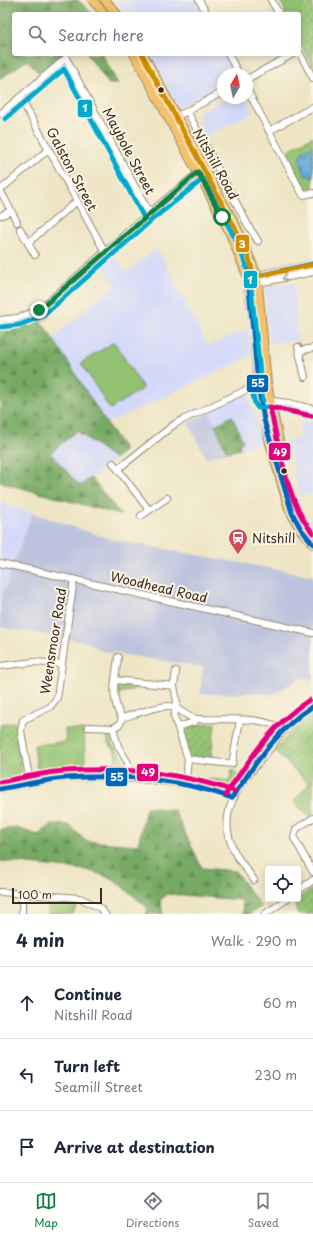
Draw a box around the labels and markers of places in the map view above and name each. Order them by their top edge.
unlabelled marker [156,85,166,95]
unlabelled marker [279,466,289,476]
station icon: Nitshill [227,527,249,555]
place label: Nitshill [252,528,295,547]

